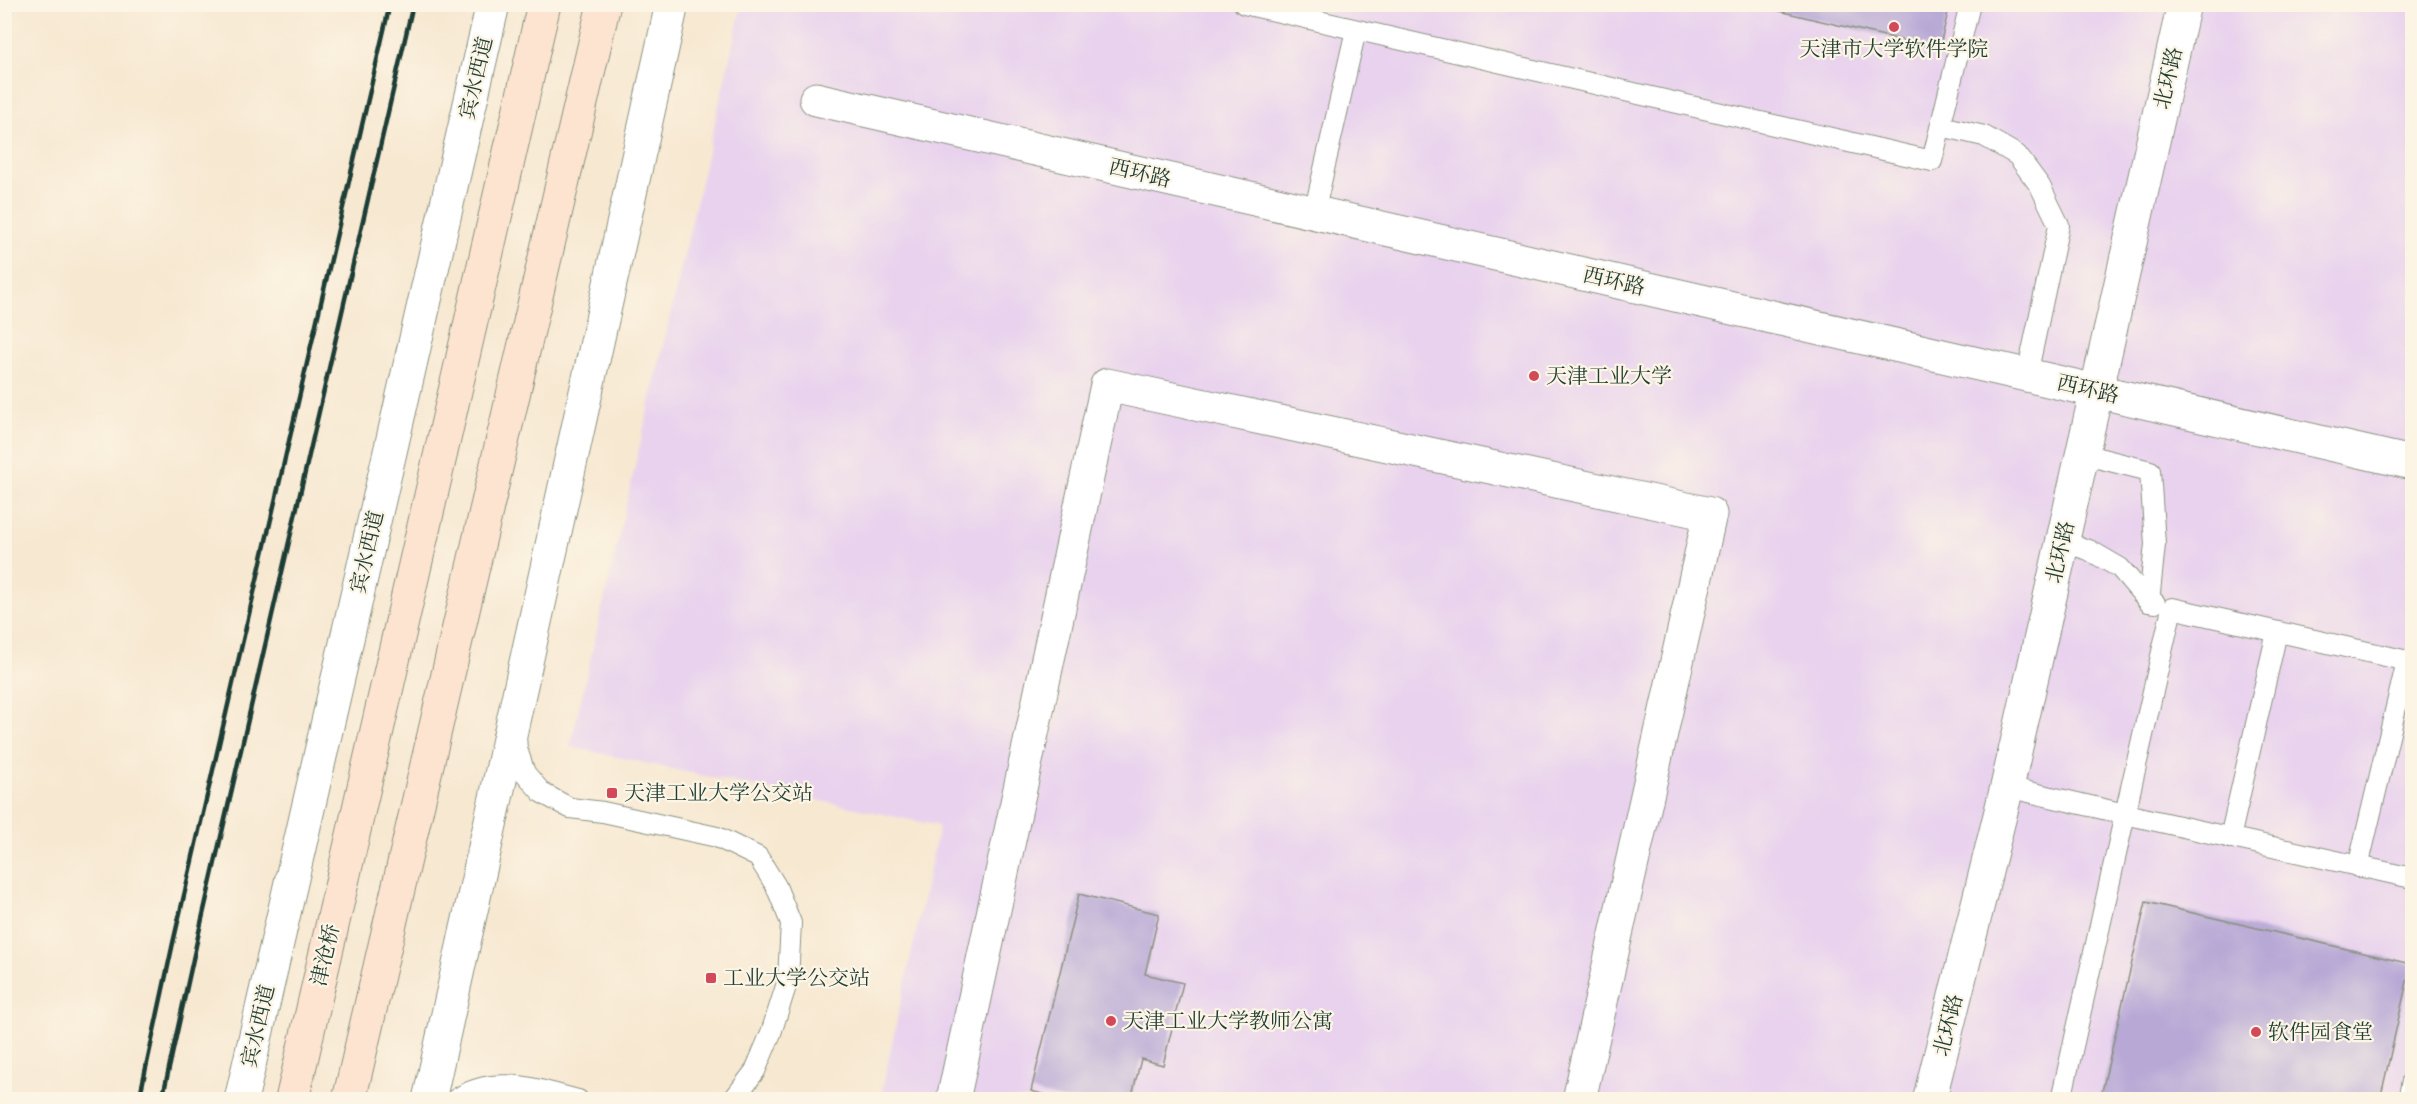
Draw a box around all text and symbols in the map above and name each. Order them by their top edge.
marker: 天津市大学软件学院 [1887,20,1901,34]
street label: 宾水西道 [454,34,502,123]
place label: 天津市大学软件学院 [1800,36,1989,66]
street label: 北环路 [2148,44,2192,113]
street label: 西环路 [1105,153,1174,197]
street label: 西环路 [1579,261,1648,305]
place label: 天津工业大学 [1546,363,1672,393]
marker: 天津工业大学 [1527,369,1541,383]
street label: 西环路 [2053,369,2122,413]
street label: 宾水西道 [345,508,393,597]
street label: 北环路 [2040,518,2084,587]
place label: 天津工业大学公交站 [624,780,813,810]
marker: 天津工业大学公交站 [605,786,619,800]
street label: 津沧桥 [305,921,349,990]
place label: 工业大学公交站 [723,965,870,995]
marker: 工业大学公交站 [704,971,718,985]
street label: 宾水西道 [236,982,284,1071]
street label: 北环路 [1928,991,1972,1060]
place label: 天津工业大学教师公寓 [1123,1008,1333,1038]
marker: 天津工业大学教师公寓 [1104,1014,1118,1028]
place label: 软件园食堂 [2268,1019,2373,1049]
marker: 软件园食堂 [2249,1025,2263,1039]

